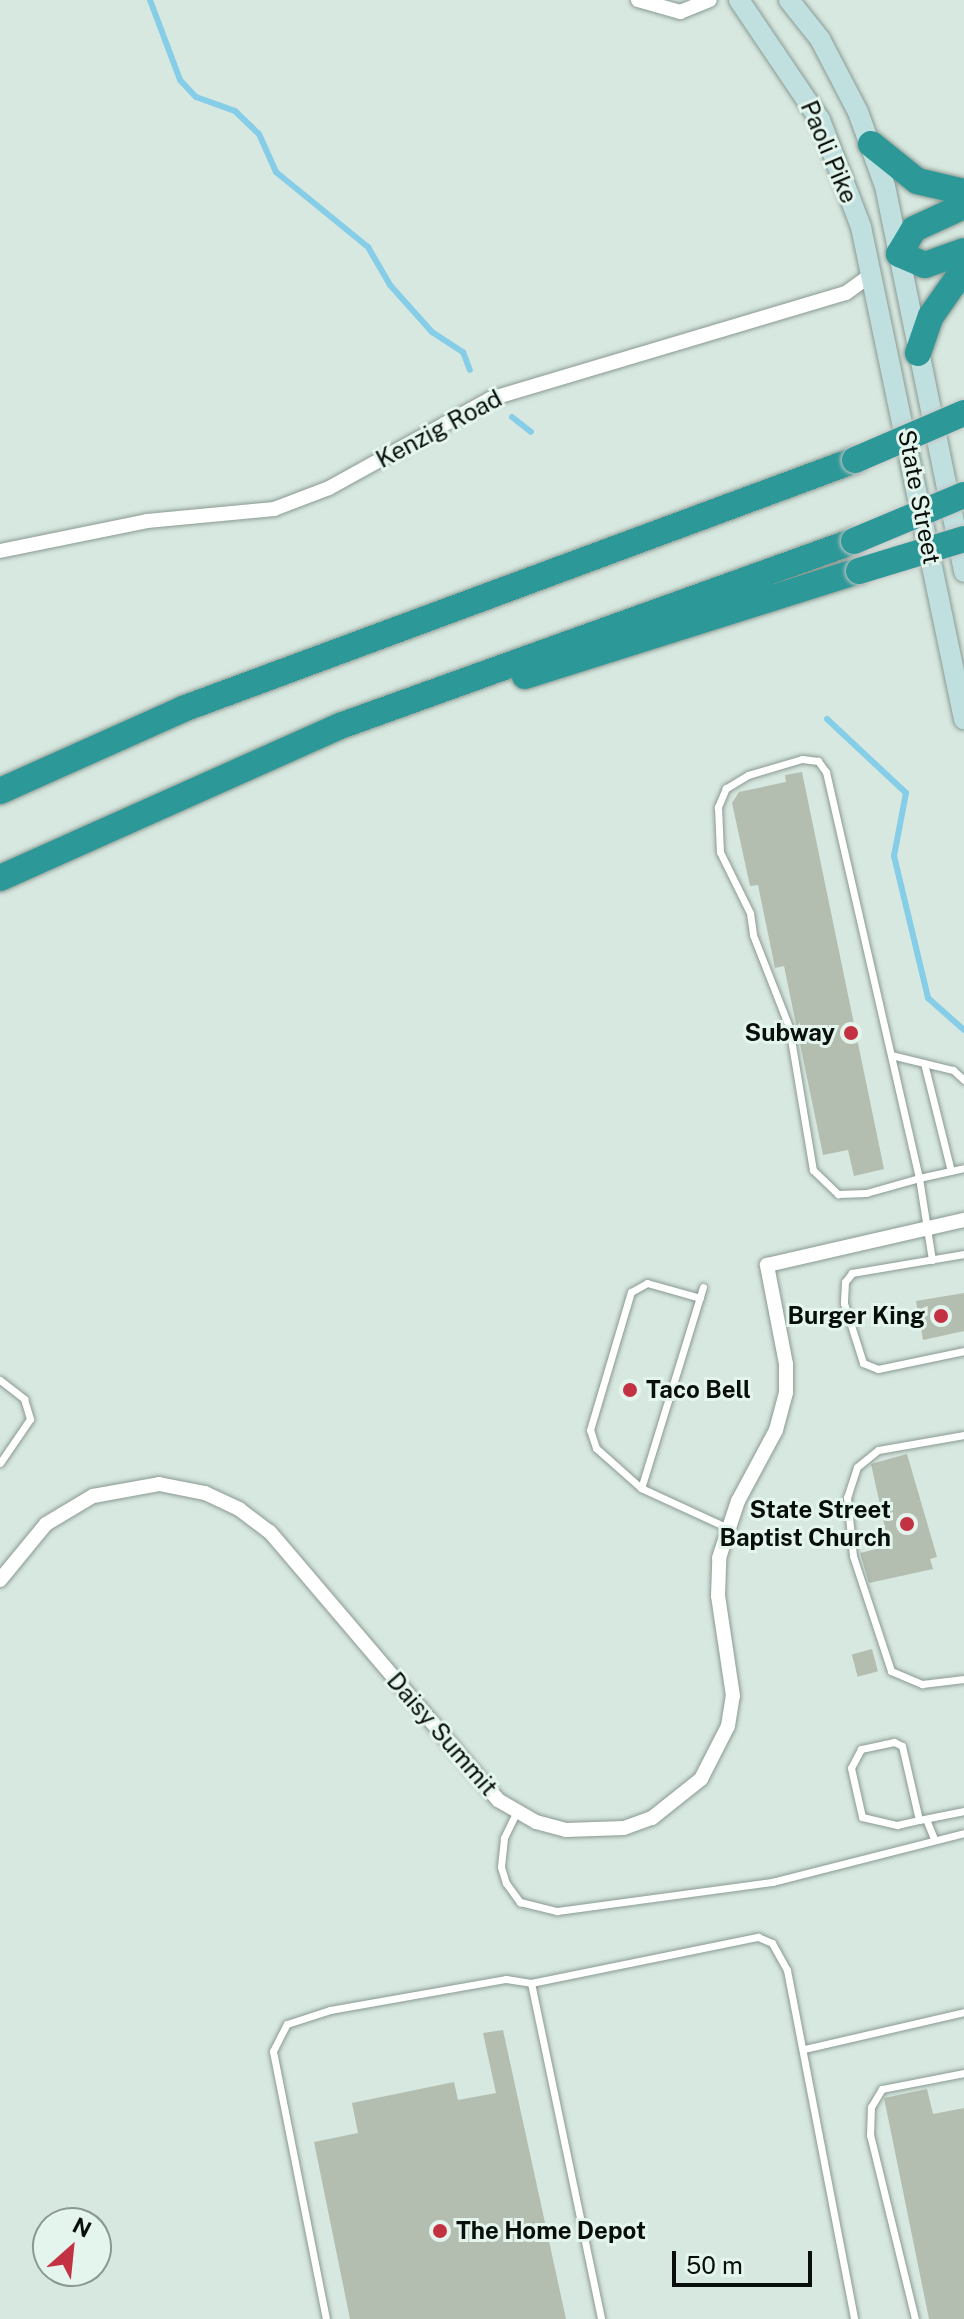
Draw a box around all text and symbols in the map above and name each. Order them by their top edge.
street label: Paoli Pike [795,96,863,208]
street label: Kenzig Road [371,384,507,474]
street label: State Street [892,427,946,567]
place label: Subway [745,1019,835,1047]
marker: Subway [842,1024,860,1042]
place label: Burger King [788,1302,925,1330]
marker: Burger King [932,1307,950,1325]
place label: Taco Bell [646,1376,751,1404]
marker: Taco Bell [621,1381,639,1399]
place label: State Street Baptist Church [719,1496,891,1552]
marker: State Street Baptist Church [898,1515,916,1533]
street label: Daisy Summit [381,1667,503,1801]
north arrow [32,2207,112,2287]
text: N [68,2212,96,2243]
place label: The Home Depot [456,2217,646,2245]
marker: The Home Depot [431,2222,449,2240]
scale bar [676,2235,816,2285]
text: 50 m [686,2251,743,2279]

